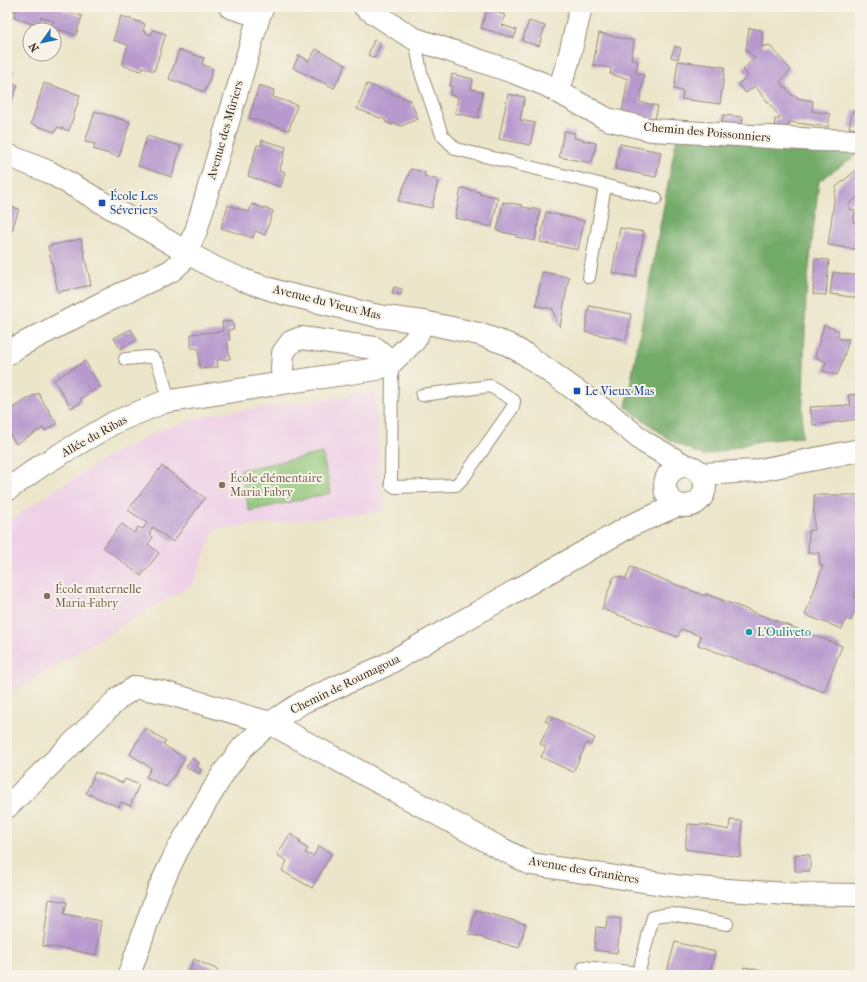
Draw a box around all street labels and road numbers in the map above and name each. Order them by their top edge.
street label: Avenue des Mûriers [204,78,246,182]
street label: Chemin des Poissonniers [643,119,772,145]
street label: Avenue du Vieux Mas [271,282,383,322]
street label: Allée du Ribas [58,412,130,460]
street label: Chemin de Roumagoua [288,651,403,717]
street label: Avenue des Granières [527,853,641,887]

